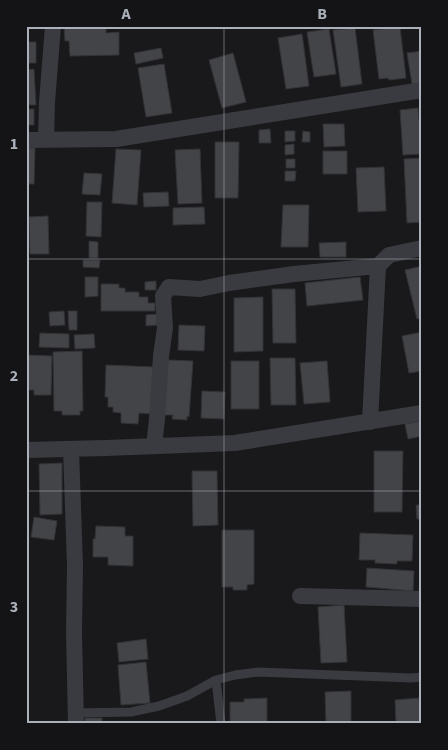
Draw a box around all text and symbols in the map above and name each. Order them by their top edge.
text: A [120,3,131,25]
text: B [317,3,327,25]
text: 1 [10,133,18,155]
text: 2 [10,365,18,387]
text: 3 [10,596,18,618]

